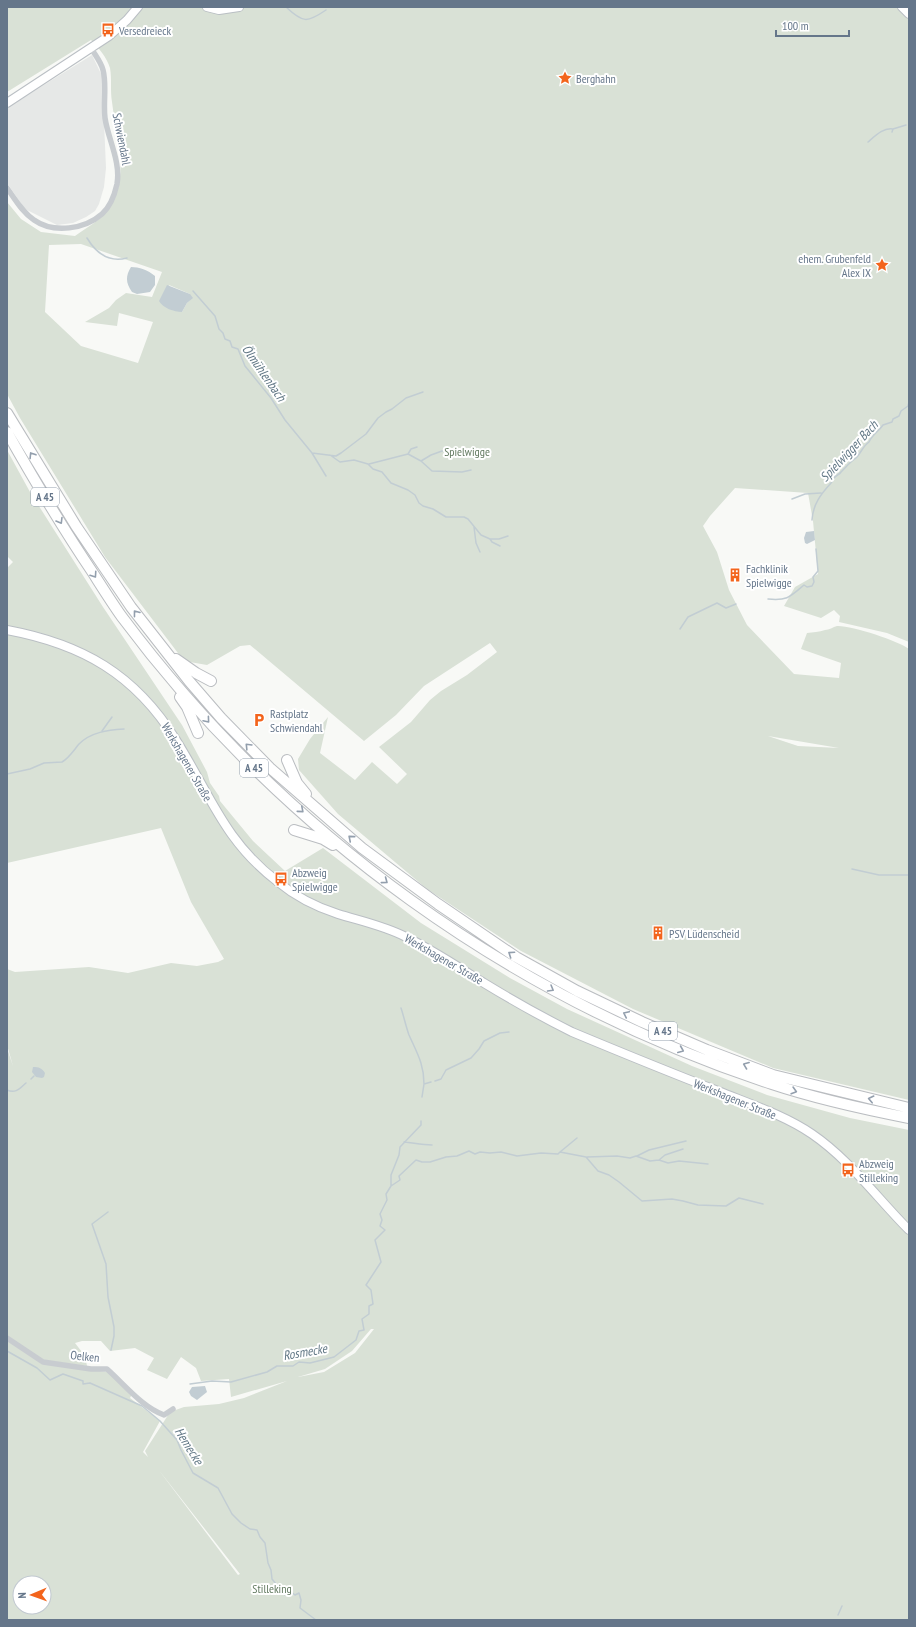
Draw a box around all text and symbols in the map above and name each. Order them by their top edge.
scale bar [776,12,849,38]
text: 100 m [782,18,809,33]
bus stop icon: Versedreieck [100,22,116,38]
place label: Versedreieck [118,23,171,38]
place icon: Berghahn [557,70,573,86]
place label: Berghahn [576,71,616,86]
street label: Schwiendahl [110,112,134,166]
place label: ehem. Grubenfeld Alex IX [798,251,871,280]
place icon: ehem. Grubenfeld Alex IX [874,257,890,273]
water label: Ölmühlenbach [238,341,290,406]
water label: Spielwigger Bach [816,416,883,485]
park label: Spielwigge [444,444,490,459]
one-way arrow [29,452,37,459]
road number: A 45 [31,488,59,506]
one-way arrow [55,517,62,524]
place label: Fachklinik Spielwigge [746,561,792,590]
building icon: Fachklinik Spielwigge [727,567,743,583]
one-way arrow [89,571,97,578]
one-way arrow [133,610,140,617]
place label: Rastplatz Schwiendahl [270,706,323,735]
parking icon: Rastplatz Schwiendahl [251,712,267,728]
one-way arrow [203,716,210,723]
street label: Werkshagener Straße [158,720,216,804]
one-way arrow [245,743,253,751]
road number: A 45 [240,759,268,777]
one-way arrow [296,806,304,813]
one-way arrow [348,836,355,843]
place label: Abzweig Spielwigge [292,865,338,894]
bus stop icon: Abzweig Spielwigge [273,871,289,887]
one-way arrow [381,876,388,884]
building icon: PSV Lüdenscheid [650,925,666,941]
place label: PSV Lüdenscheid [669,926,739,941]
street label: Werkshagener Straße [402,930,486,988]
one-way arrow [508,951,515,959]
one-way arrow [547,984,554,992]
one-way arrow [623,1011,630,1019]
road number: A 45 [649,1022,677,1040]
one-way arrow [677,1045,685,1053]
one-way arrow [742,1061,749,1069]
street label: Werkshagener Straße [691,1076,779,1122]
one-way arrow [790,1086,797,1095]
one-way arrow [868,1095,874,1103]
place label: Abzweig Stilleking [859,1156,898,1185]
bus stop icon: Abzweig Stilleking [840,1162,856,1178]
water label: Rosmecke [282,1339,330,1364]
street label: Oelken [70,1347,100,1365]
water label: Hemecke [171,1424,208,1469]
north arrow [12,1575,52,1615]
park label: Stilleking [252,1581,292,1596]
text: N [15,1592,29,1599]

